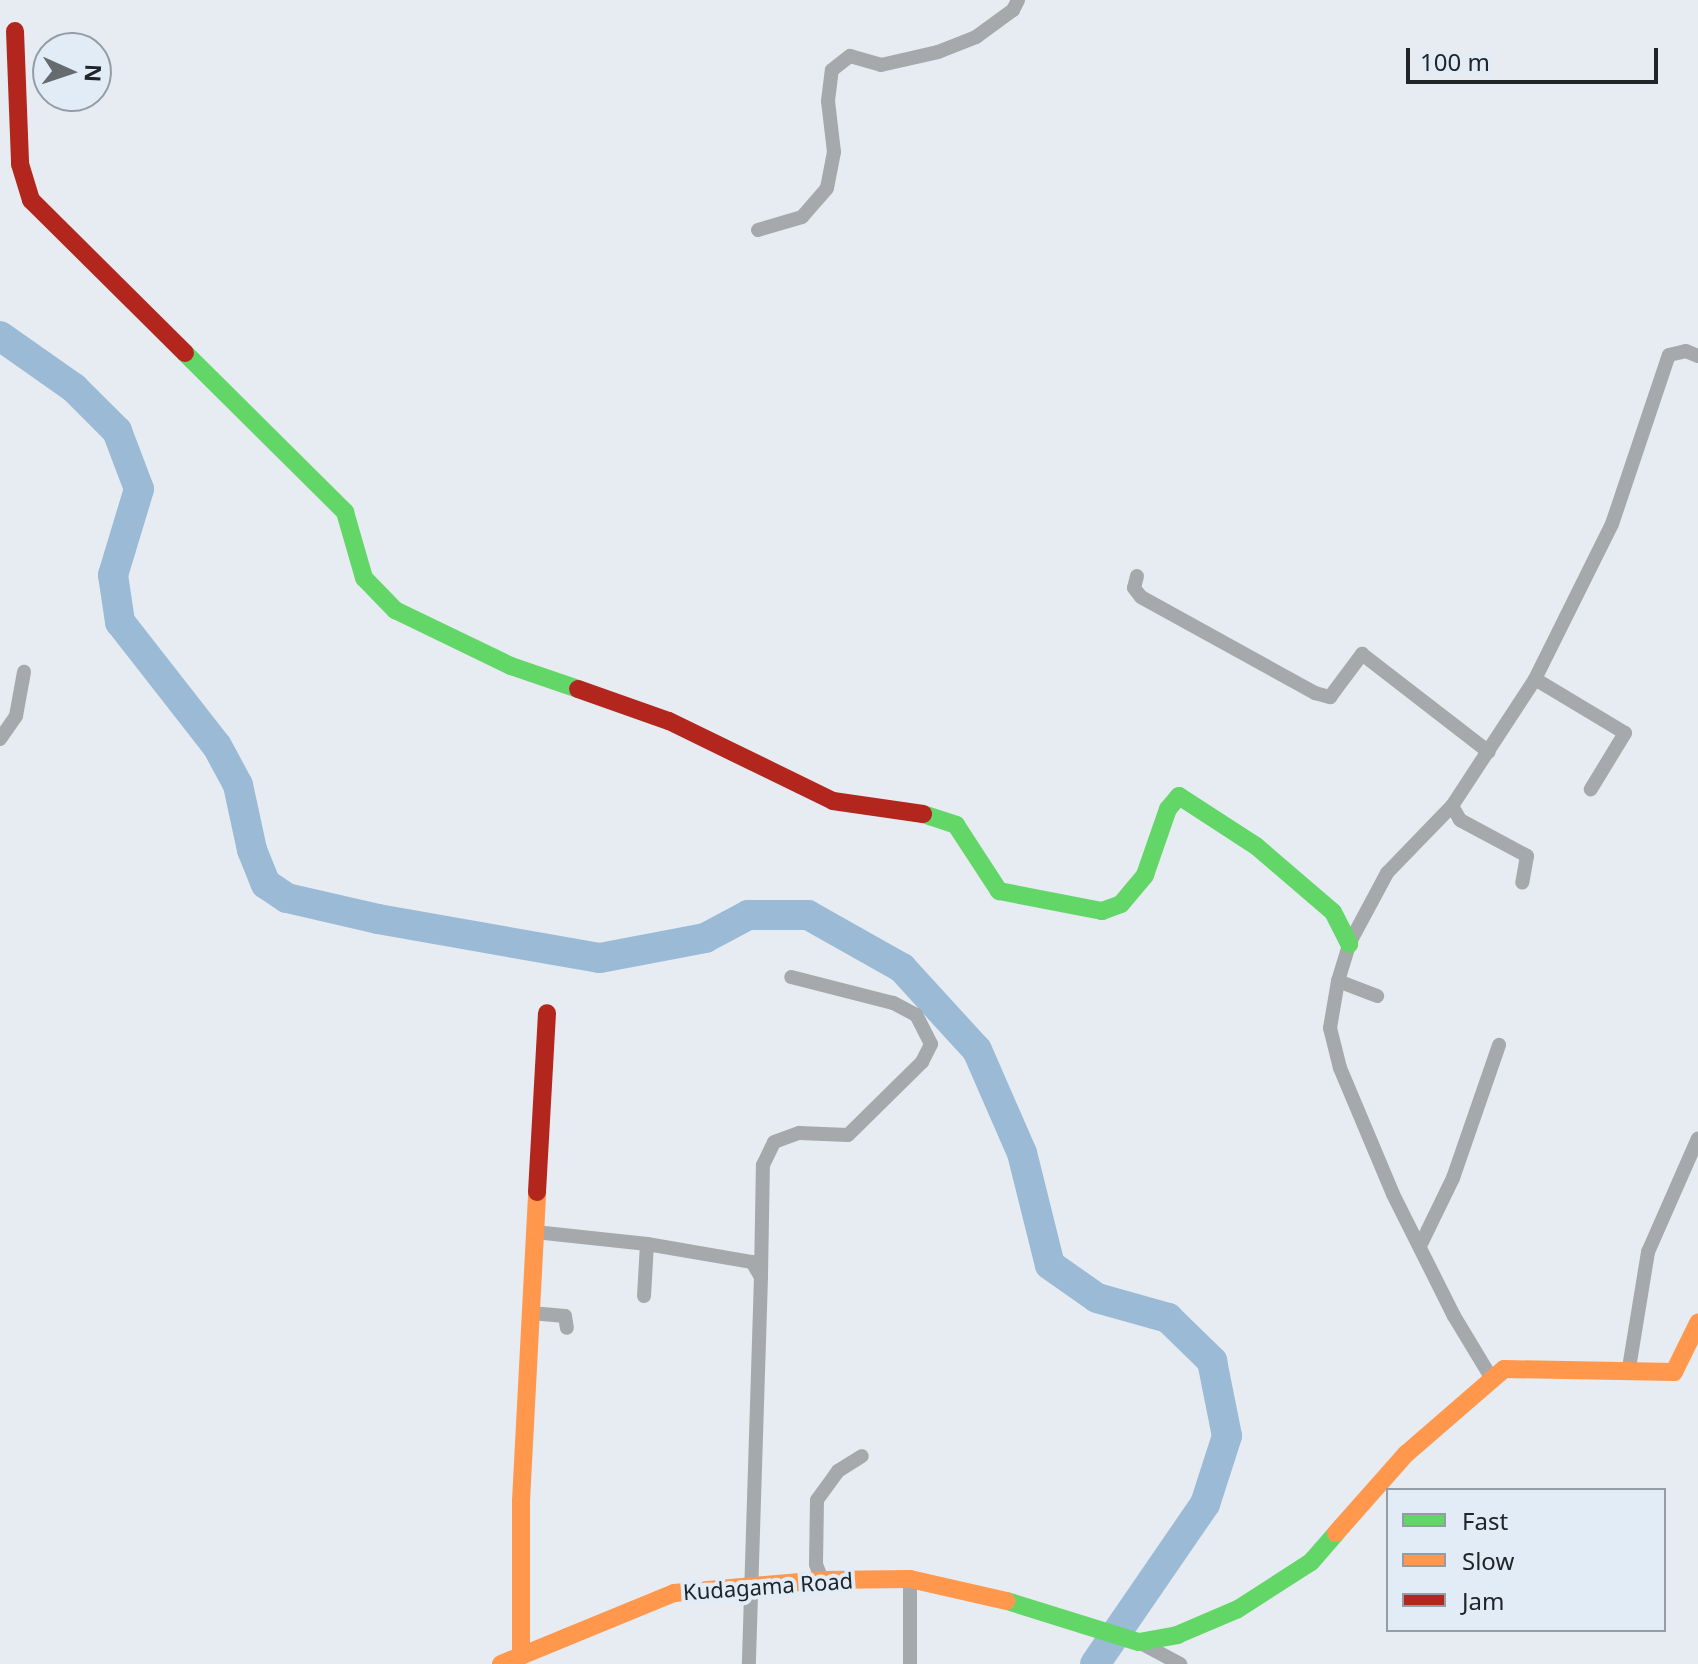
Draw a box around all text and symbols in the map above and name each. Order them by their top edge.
north arrow [32,32,112,112]
scale bar [1410,32,1662,82]
text: 100 m [1420,45,1490,78]
text: N [79,63,109,83]
legend [1386,1488,1666,1632]
text: Fast [1462,1504,1508,1537]
text: Slow [1462,1544,1514,1577]
street label: Kudagama Road [682,1567,854,1605]
text: Jam [1462,1584,1504,1617]

